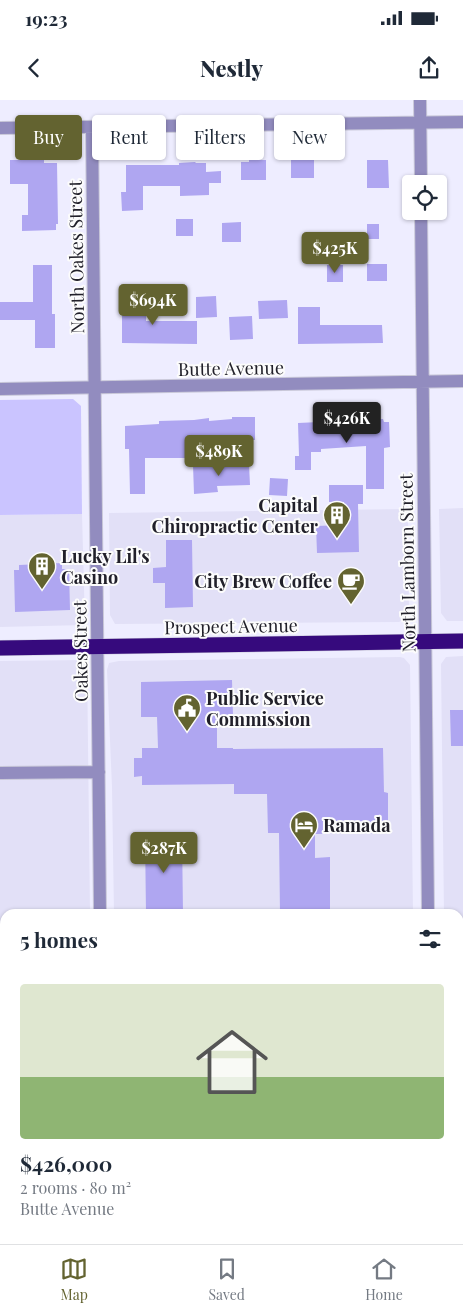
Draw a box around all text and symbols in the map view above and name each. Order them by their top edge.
text: 19:23 [25,5,68,31]
text: Nestly [200,53,263,83]
icon: back [20,54,48,82]
icon: share [415,54,443,82]
chip: Buy [15,115,82,160]
chip: Rent [92,115,166,160]
chip: Filters [176,115,264,160]
chip: New [274,115,345,160]
map controls [402,175,447,220]
button: locate [402,175,447,220]
street label: North Oakes Street [63,179,89,334]
pin: $425K [300,232,370,274]
text: $425K [313,237,357,258]
pin: $694K [118,284,188,326]
text: $694K [130,289,176,310]
street label: Butte Avenue [178,355,284,381]
pin: $426K [312,402,382,444]
text: $426K [324,407,370,428]
pin: $489K [184,434,254,477]
text: $489K [196,440,242,461]
street label: North Lamborn Street [393,473,421,653]
place label: Capital Chiropractic Center [151,493,319,538]
building icon: Capital Chiropractic Center [322,500,352,539]
place label: Lucky Lil's Casino [61,544,150,589]
building icon: Lucky Lil's Casino [27,551,57,590]
cafe icon: City Brew Coffee [336,566,366,605]
place label: City Brew Coffee [194,569,332,593]
street label: Oakes Street [67,599,93,702]
street label: Prospect Avenue [164,613,298,639]
place label: Public Service Commission [206,686,324,731]
public building icon: Public Service Commission [172,693,202,732]
hotel icon: Ramada [289,810,319,849]
place label: Ramada [323,813,391,837]
pin: $287K [129,832,199,874]
text: $287K [141,837,187,858]
text: 5 homes [20,925,98,953]
icon: filters [416,925,444,953]
icon: home [187,1017,277,1107]
text: $426,000 [20,1149,112,1177]
text: 2 rooms · 80 m² [20,1177,131,1198]
text: Butte Avenue [20,1198,114,1219]
tab: Map [60,1255,88,1304]
tab: Saved [209,1255,245,1304]
tab: Home [365,1255,403,1304]

